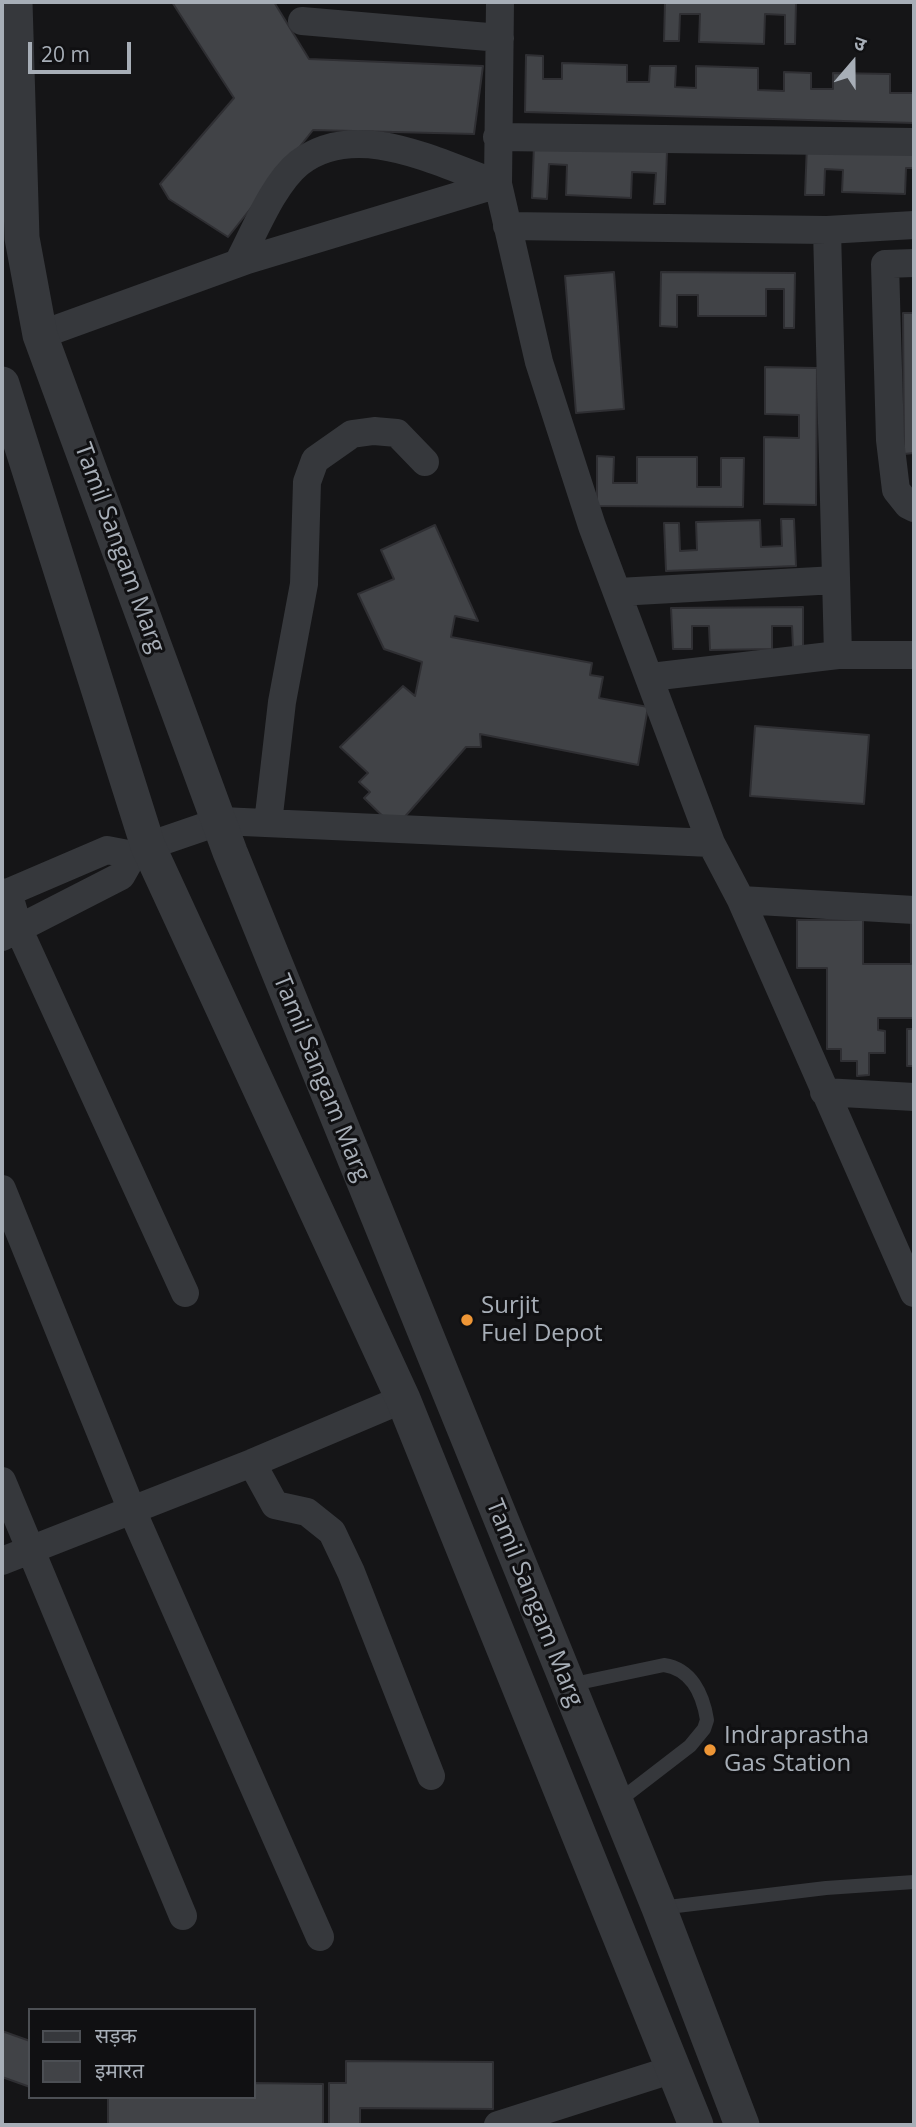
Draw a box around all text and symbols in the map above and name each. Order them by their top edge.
scale bar [32,28,135,72]
north arrow [818,28,888,98]
text: उ [851,29,870,57]
text: 20 m [41,40,90,68]
street label: Tamil Sangam Marg [68,439,170,657]
street label: Tamil Sangam Marg [266,970,376,1186]
place label: Surjit Fuel Depot [481,1292,602,1348]
marker: Surjit Fuel Depot [459,1312,475,1328]
street label: Tamil Sangam Marg [479,1495,589,1711]
place label: Indraprastha Gas Station [724,1722,869,1778]
marker: Indraprastha Gas Station [702,1742,718,1758]
legend [28,2008,256,2099]
text: सड़क [95,2021,137,2049]
text: इमारत [95,2056,144,2084]

